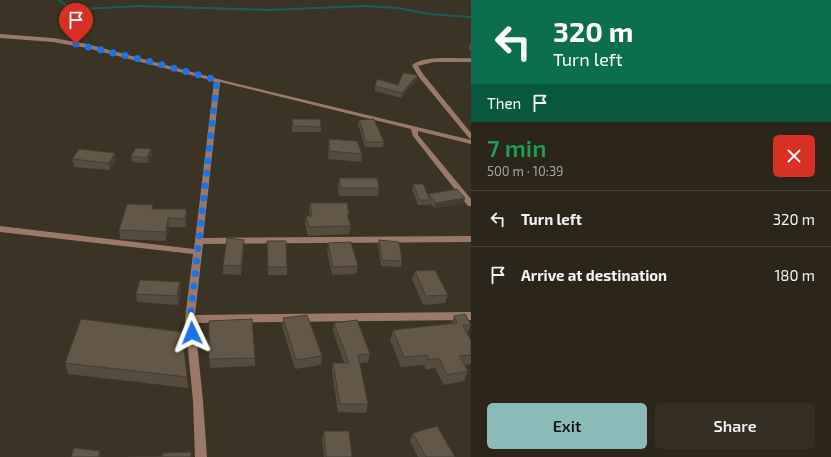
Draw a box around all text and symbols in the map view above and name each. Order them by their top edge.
pin [59,3,93,44]
icon: arrive [65,9,87,31]
text: 320 m [553,14,634,48]
icon: left [487,16,539,68]
text: Turn left [553,48,623,70]
icon: arrive [529,92,551,114]
text: Then [487,94,521,112]
text: 7 min [487,133,546,162]
button: close [773,135,815,177]
text: 500 m · 10:39 [487,163,564,179]
icon: left [487,208,509,230]
text: Turn left [521,210,582,228]
text: 320 m [773,210,815,228]
icon: arrive [487,264,509,286]
text: Arrive at destination [521,266,667,284]
text: 180 m [774,266,815,284]
position arrow [171,312,213,354]
button: Exit [487,403,647,449]
button: Share [655,403,815,449]

